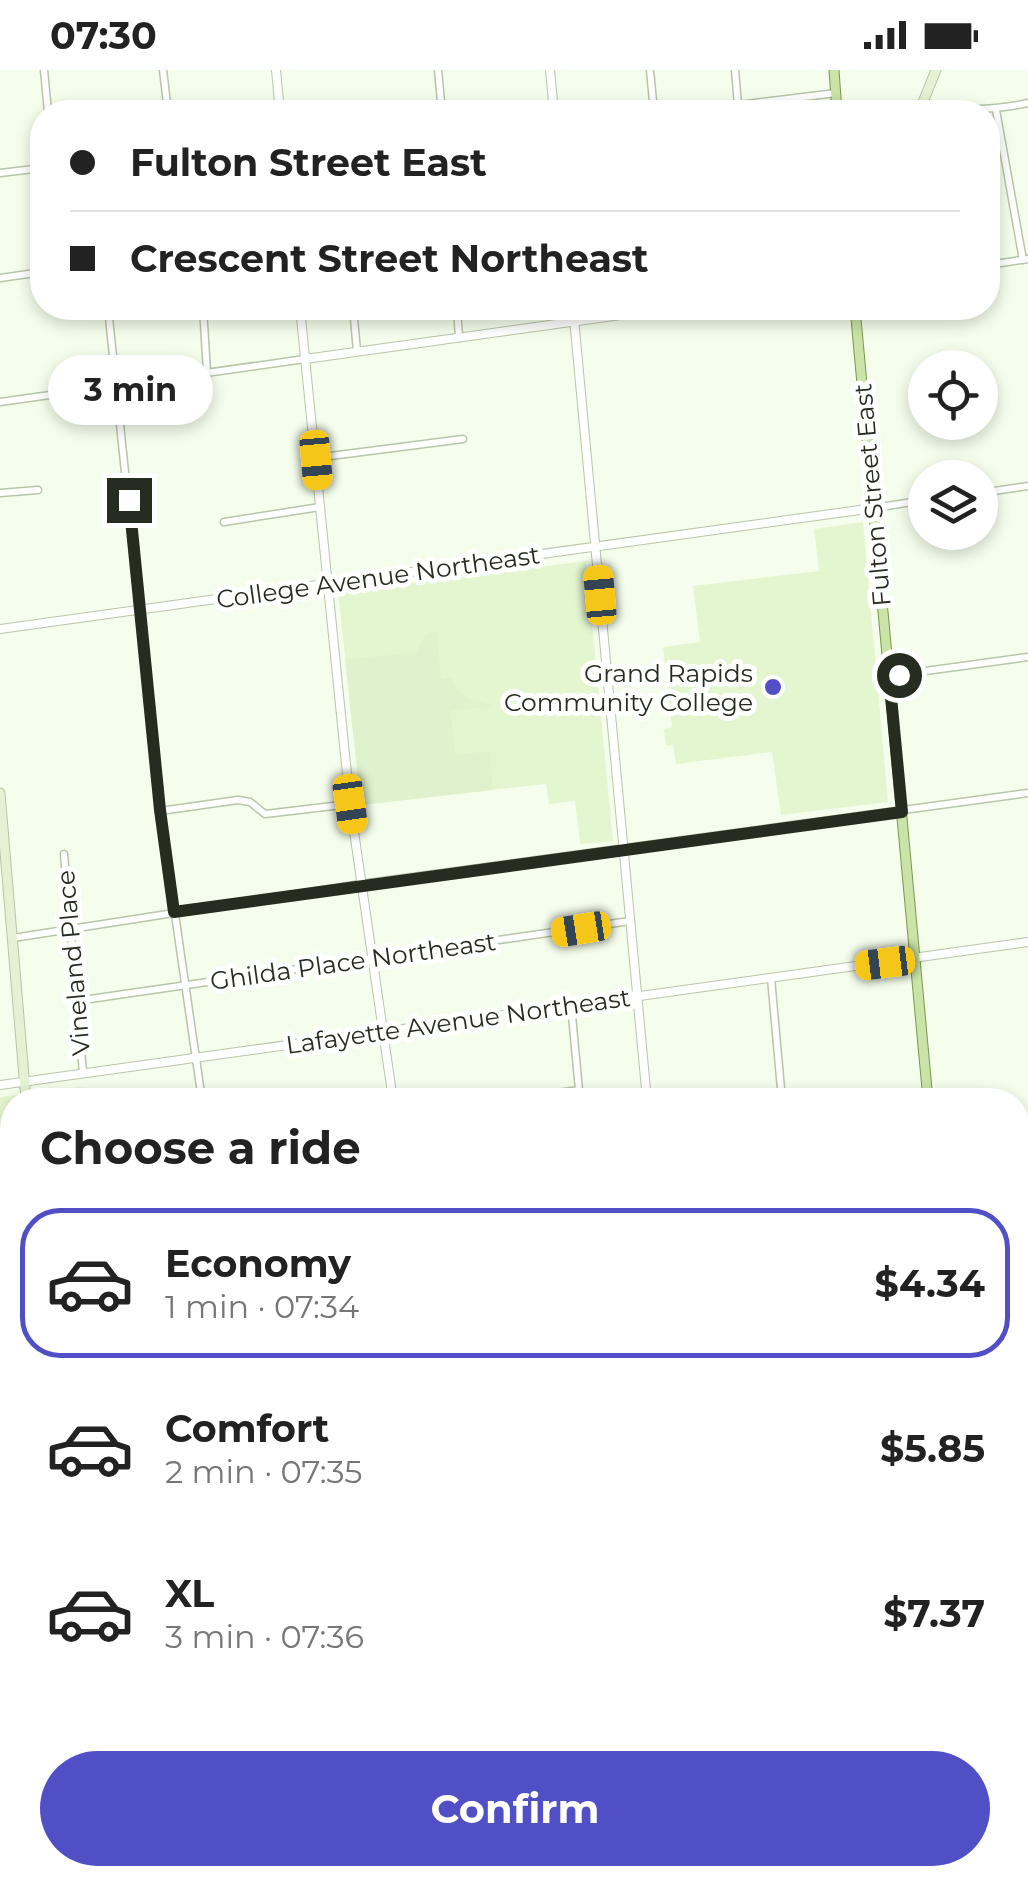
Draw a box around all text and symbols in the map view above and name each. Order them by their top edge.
text: 07:30 [50,12,157,59]
text: Fulton Street East [130,139,487,186]
text: Crescent Street Northeast [130,235,649,282]
map controls [908,350,998,550]
button: locate [908,350,998,440]
callout: 3 min [46,355,212,425]
text: 3 min [84,370,177,409]
street label: Fulton Street East [847,382,897,608]
car [298,429,334,491]
button: layers [908,460,998,550]
route end [107,478,152,523]
street label: College Avenue Northeast [214,539,542,615]
car [582,564,618,626]
route start [877,653,922,698]
place label: Grand Rapids Community College [504,658,753,717]
marker: Grand Rapids Community College [762,676,784,698]
car [331,772,369,836]
street label: Vineland Place [50,869,96,1057]
car [549,909,613,949]
street label: Ghilda Place Northeast [208,926,498,996]
car [853,944,917,982]
street label: Lafayette Avenue Northeast [284,982,632,1060]
text: Choose a ride [40,1120,361,1175]
icon: car [45,1238,135,1328]
text: Economy [165,1240,351,1287]
text: $4.34 [874,1260,985,1307]
text: 1 min · 07:34 [165,1287,359,1326]
icon: car [45,1403,135,1493]
text: Comfort [165,1405,329,1452]
text: $5.85 [880,1425,985,1472]
text: 2 min · 07:35 [165,1452,362,1491]
icon: car [45,1568,135,1658]
text: XL [165,1570,214,1617]
text: $7.37 [883,1590,985,1637]
text: 3 min · 07:36 [165,1617,364,1656]
button: Confirm [40,1751,990,1866]

